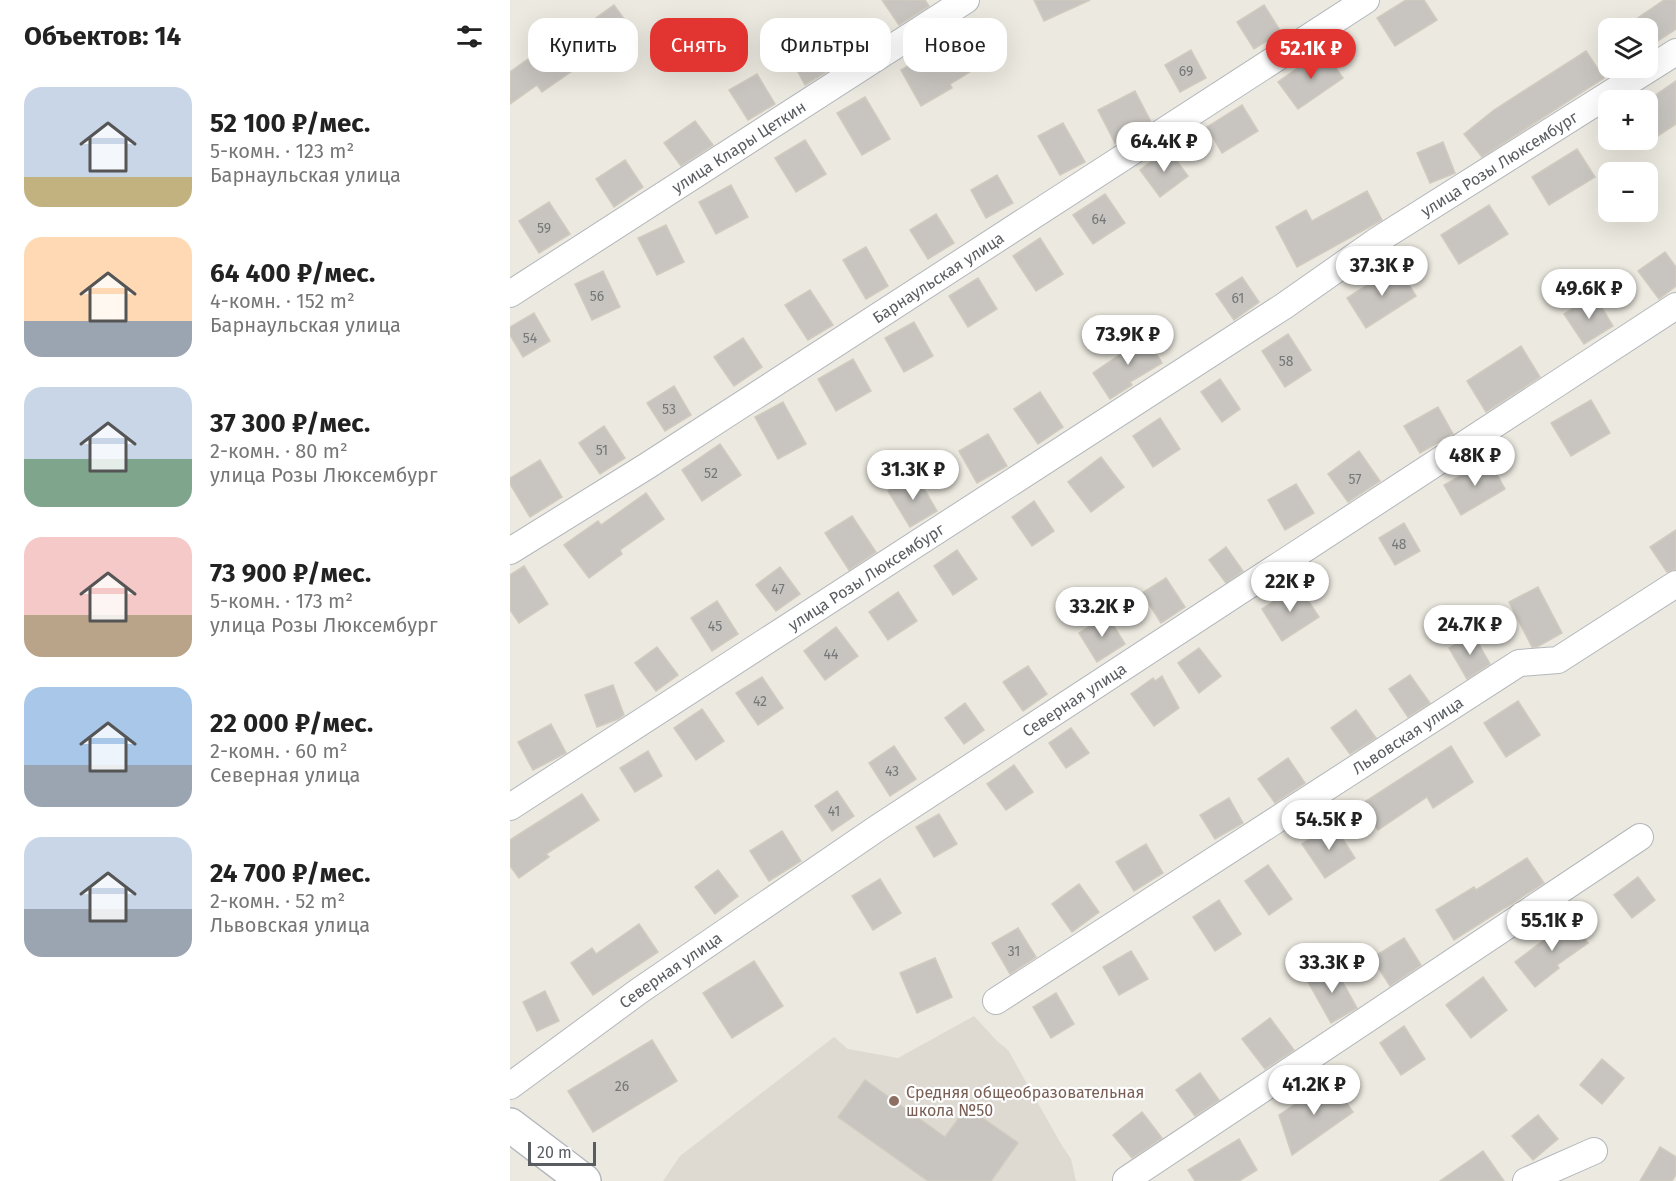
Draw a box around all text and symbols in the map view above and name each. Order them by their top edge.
chip: Купить [528,18,638,72]
chip: Снять [650,18,748,72]
chip: Фильтры [760,18,891,72]
chip: Новое [903,18,1007,72]
map controls [1598,18,1658,222]
button: layers [1598,18,1658,78]
icon: filters [453,20,486,53]
text: Объектов: 14 [24,21,181,52]
pin: 52.1K ₽ [1256,29,1366,80]
text: 52.1K ₽ [1280,36,1342,60]
house number: 69 [1179,63,1193,80]
button: + [1598,90,1658,150]
street label: улица Клары Цеткин [668,97,809,197]
street label: улица Розы Люксембург [1417,107,1582,221]
text: 52 100 ₽/мес. [210,108,370,139]
icon: home [72,111,144,183]
pin: 64.4K ₽ [1109,122,1219,173]
text: 64.4K ₽ [1130,129,1198,153]
text: 5-комн. · 123 m² [210,139,354,163]
button: − [1598,162,1658,222]
text: Барнаульская улица [210,163,401,187]
house number: 64 [1092,211,1107,228]
house number: 59 [537,220,551,237]
street label: Барнаульская улица [869,228,1008,327]
pin: 37.3K ₽ [1327,246,1437,297]
text: 37.3K ₽ [1350,253,1414,277]
text: 64 400 ₽/мес. [210,258,375,289]
icon: home [72,261,144,333]
pin: 49.6K ₽ [1534,269,1644,320]
text: 49.6K ₽ [1555,276,1623,300]
house number: 56 [590,288,604,305]
text: 4-комн. · 152 m² [210,289,355,313]
house number: 61 [1232,290,1244,307]
text: Барнаульская улица [210,313,401,337]
pin: 73.9K ₽ [1073,315,1183,366]
text: 73.9K ₽ [1096,322,1160,346]
house number: 54 [523,330,538,347]
house number: 58 [1279,353,1294,370]
house number: 53 [662,401,676,418]
text: 37 300 ₽/мес. [210,408,370,439]
icon: home [72,411,144,483]
pin: 48K ₽ [1433,436,1517,487]
text: 2-комн. · 80 m² [210,439,348,463]
house number: 51 [596,442,608,459]
text: 48K ₽ [1449,443,1501,467]
pin: 31.3K ₽ [858,450,968,501]
text: 31.3K ₽ [881,457,945,481]
text: улица Розы Люксембург [210,463,438,487]
house number: 52 [704,465,718,482]
house number: 57 [1349,471,1361,488]
street label: улица Розы Люксембург [785,519,948,635]
house number: 48 [1391,536,1407,553]
text: 73 900 ₽/мес. [210,558,371,589]
icon: home [72,561,144,633]
pin: 22K ₽ [1248,562,1332,613]
text: 22K ₽ [1265,569,1315,593]
house number: 47 [771,581,785,598]
pin: 33.2K ₽ [1047,587,1157,638]
text: 5-комн. · 173 m² [210,589,353,613]
text: 33.2K ₽ [1069,594,1135,618]
pin: 24.7K ₽ [1415,605,1525,656]
text: 24.7K ₽ [1438,612,1502,636]
text: улица Розы Люксембург [210,613,438,637]
house number: 45 [708,618,722,635]
house number: 44 [824,646,839,663]
street label: Северная улица [1019,659,1130,741]
house number: 42 [753,693,767,710]
street label: Львовская улица [1349,693,1467,778]
text: 22 000 ₽/мес. [210,708,373,739]
icon: home [72,711,144,783]
text: 2-комн. · 60 m² [210,739,347,763]
text: Северная улица [210,763,360,787]
house number: 43 [885,763,899,780]
pin: 54.5K ₽ [1274,800,1384,851]
house number: 41 [828,803,840,820]
text: 54.5K ₽ [1295,807,1363,831]
text: 24 700 ₽/мес. [210,858,370,889]
icon: home [72,861,144,933]
text: 2-комн. · 52 m² [210,889,345,913]
pin: 55.1K ₽ [1497,901,1607,952]
text: 55.1K ₽ [1521,908,1583,932]
text: Львовская улица [210,913,370,937]
street label: Северная улица [616,928,726,1012]
house number: 31 [1008,943,1020,960]
pin: 33.3K ₽ [1277,943,1387,994]
text: 33.3K ₽ [1299,950,1365,974]
pin: 41.2K ₽ [1259,1065,1369,1116]
text: 41.2K ₽ [1282,1072,1346,1096]
house number: 26 [615,1078,629,1095]
place label: Средняя общеобразовательная школа №50 [906,1083,1144,1120]
marker: Средняя общеобразовательная школа №50 [887,1094,901,1108]
scale bar [528,1139,596,1166]
text: 20 m [537,1143,572,1162]

